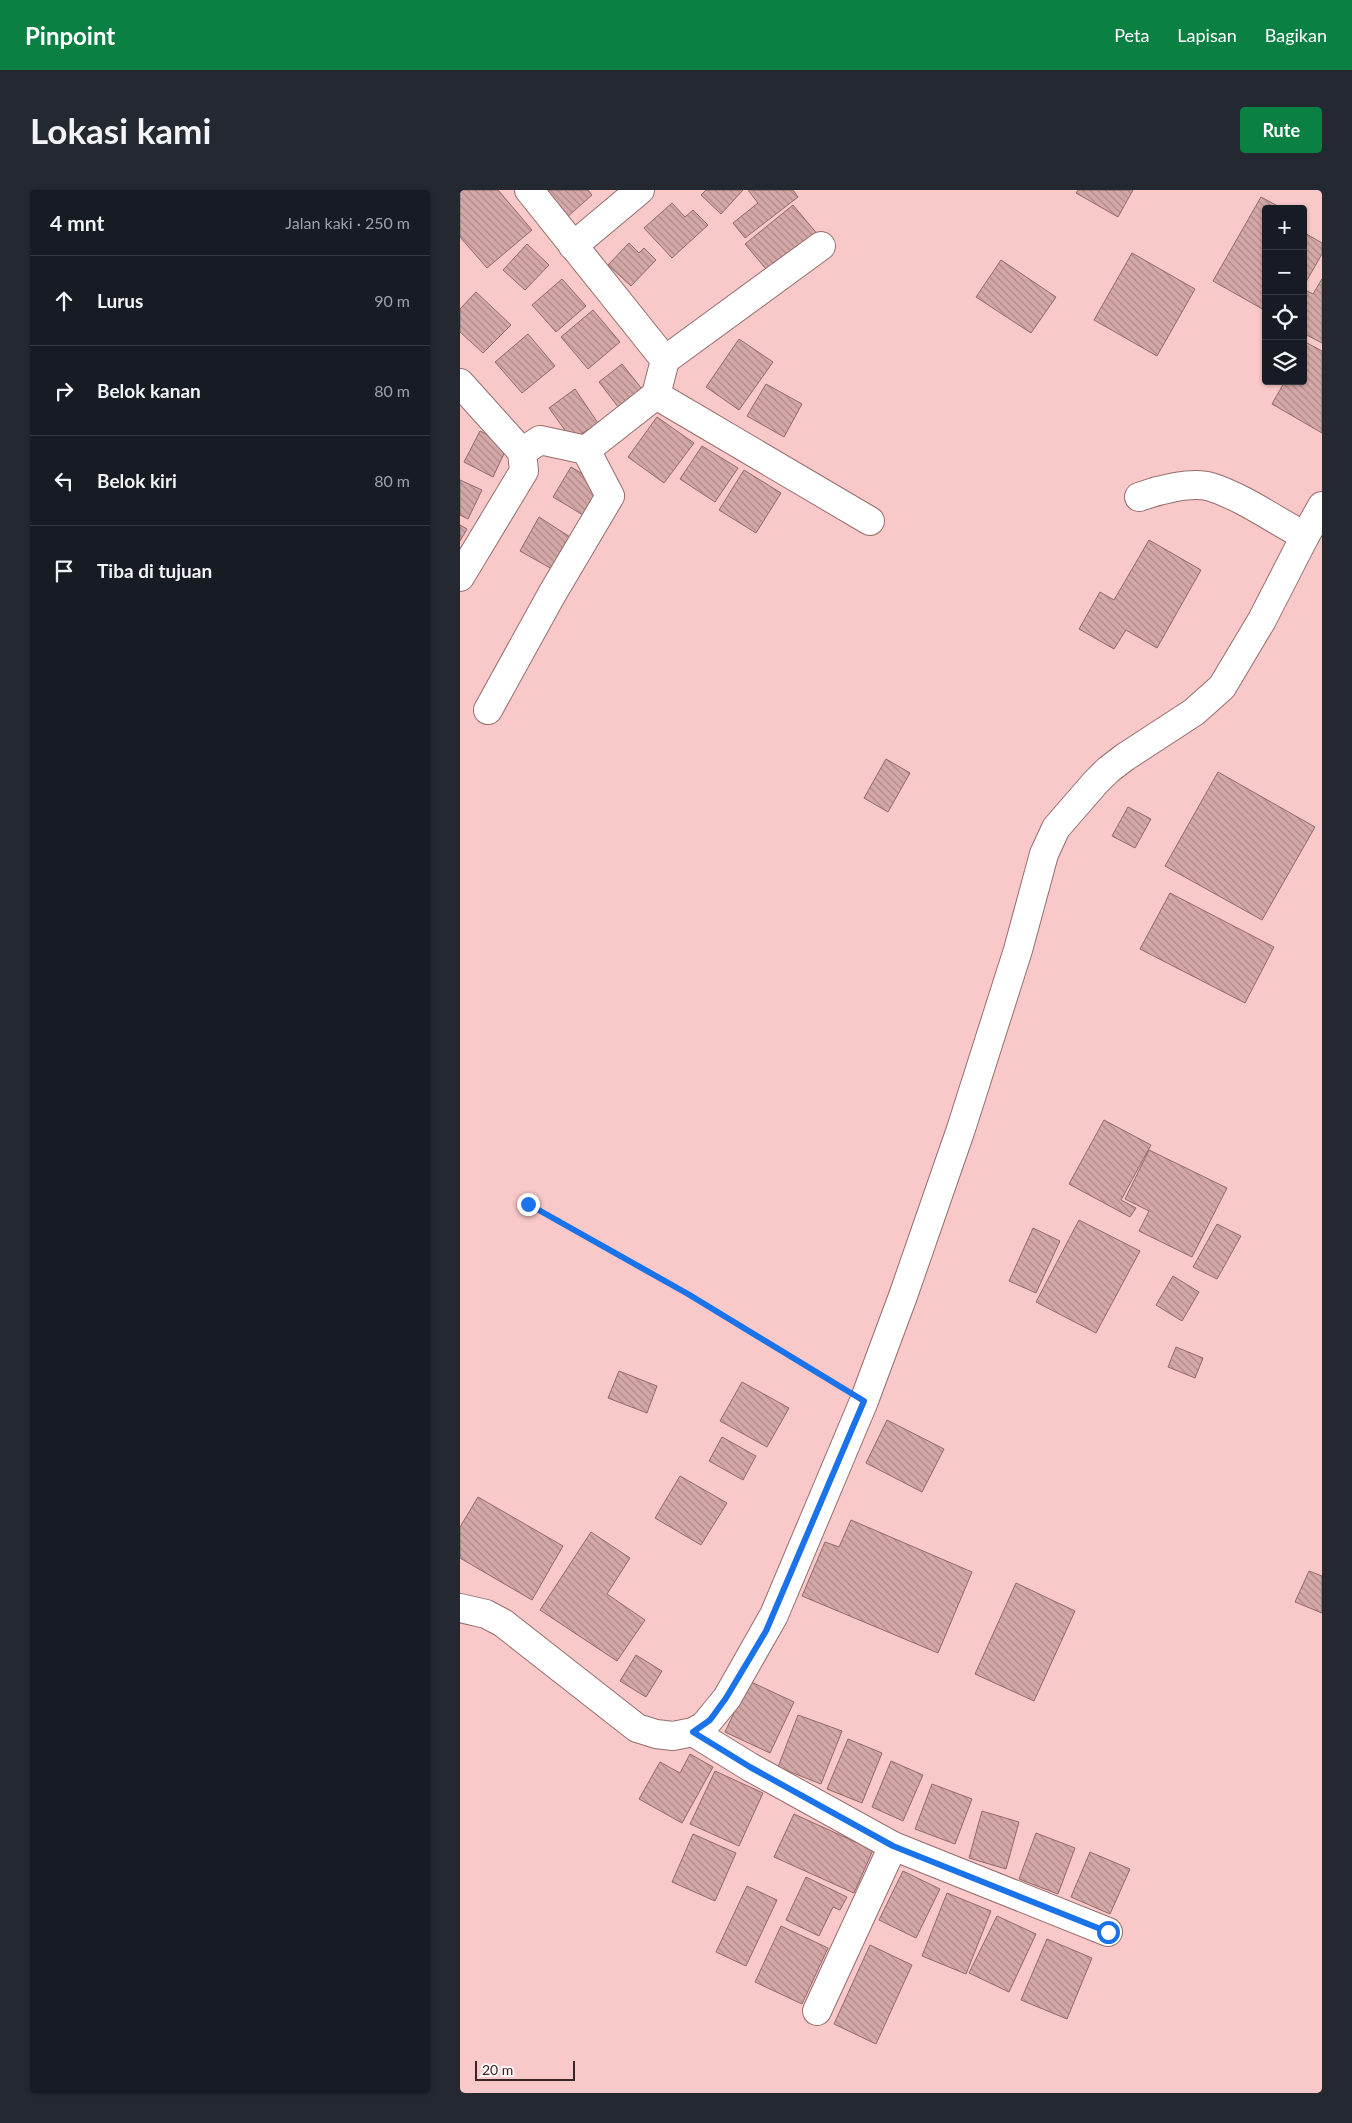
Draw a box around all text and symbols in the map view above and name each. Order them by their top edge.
text: Pinpoint [25,21,115,50]
text: Peta [1114,24,1149,46]
text: Lapisan [1177,24,1237,46]
text: Bagikan [1265,24,1327,46]
button: Rute [1240,107,1322,153]
text: Lokasi kami [30,109,211,151]
map controls [1262,205,1307,385]
button: + [1262,205,1307,250]
text: 4 mnt [50,210,104,235]
text: Jalan kaki · 250 m [285,213,410,232]
button: − [1262,250,1307,295]
icon: ahead [50,287,78,315]
text: Lurus [97,289,143,312]
text: 90 m [374,291,410,310]
button: locate [1262,295,1307,340]
button: layers [1262,340,1307,385]
icon: right [50,377,78,405]
text: Belok kanan [97,379,201,402]
text: 80 m [374,381,410,400]
icon: left [50,467,78,495]
text: Belok kiri [97,469,177,492]
text: 80 m [374,471,410,490]
icon: arrive [50,557,78,585]
text: Tiba di tujuan [97,559,212,582]
route end [517,1193,540,1216]
route start [1097,1921,1120,1944]
scale bar [475,2058,575,2081]
text: 20 m [482,2061,513,2078]

